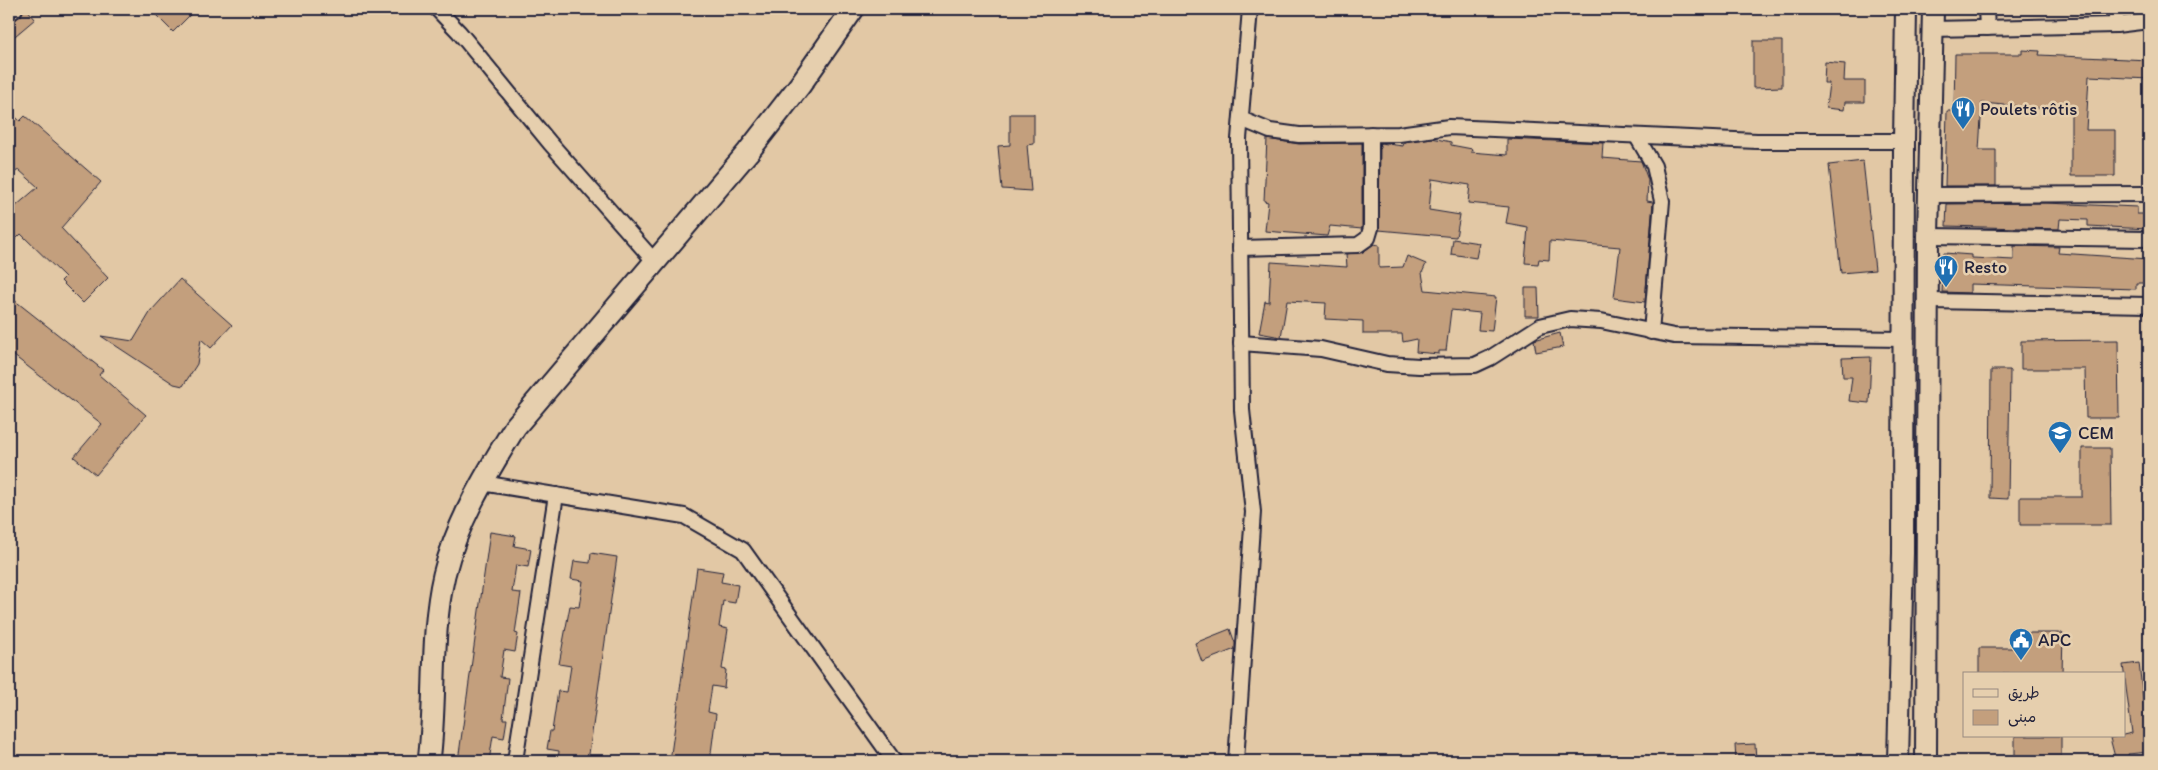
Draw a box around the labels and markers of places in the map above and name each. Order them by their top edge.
restaurant icon: Poulets rôtis [1950,96,1976,130]
place label: Poulets rôtis [1980,98,2077,120]
restaurant icon: Resto [1933,254,1959,288]
place label: Resto [1964,256,2007,278]
school or university icon: CEM [2047,420,2073,454]
place label: CEM [2078,422,2114,444]
public building icon: APC [2008,627,2034,661]
place label: APC [2038,629,2071,651]

